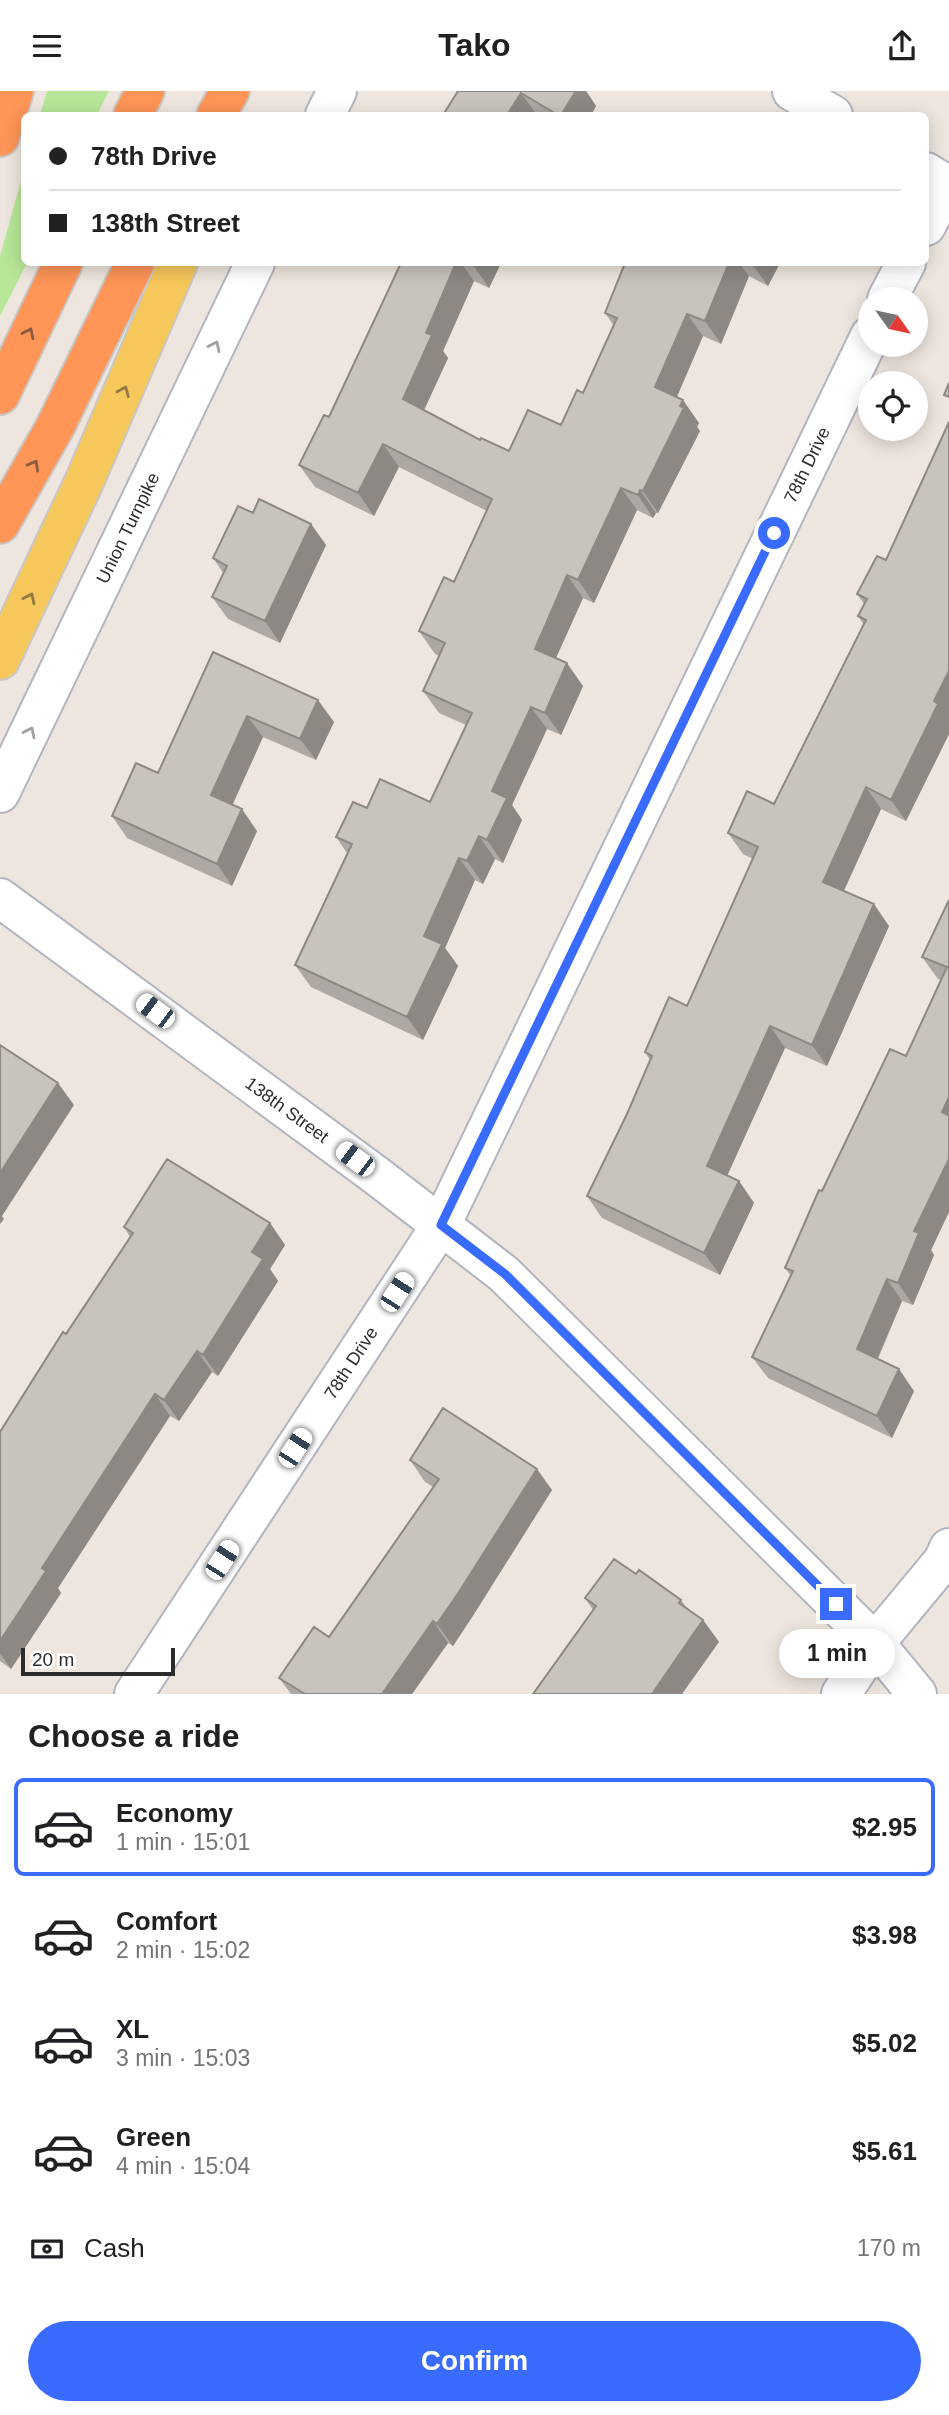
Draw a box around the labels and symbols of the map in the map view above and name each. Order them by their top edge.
north arrow [858,287,928,357]
one-way arrow [21,328,35,340]
one-way arrow [207,340,221,353]
one-way arrow [116,386,130,399]
street label: 78th Drive [780,424,834,506]
one-way arrow [26,460,39,472]
street label: Union Turnpike [92,469,164,587]
route start [758,517,790,549]
one-way arrow [21,593,35,605]
one-way arrow [22,727,36,739]
car [132,990,179,1032]
street label: 138th Street [241,1073,333,1147]
car [332,1138,379,1180]
car [377,1269,418,1315]
street label: 78th Drive [320,1323,382,1403]
car [275,1425,316,1471]
car [202,1537,243,1583]
route end [820,1588,852,1620]
callout: 1 min [778,1629,894,1677]
scale bar [21,1645,175,1677]

